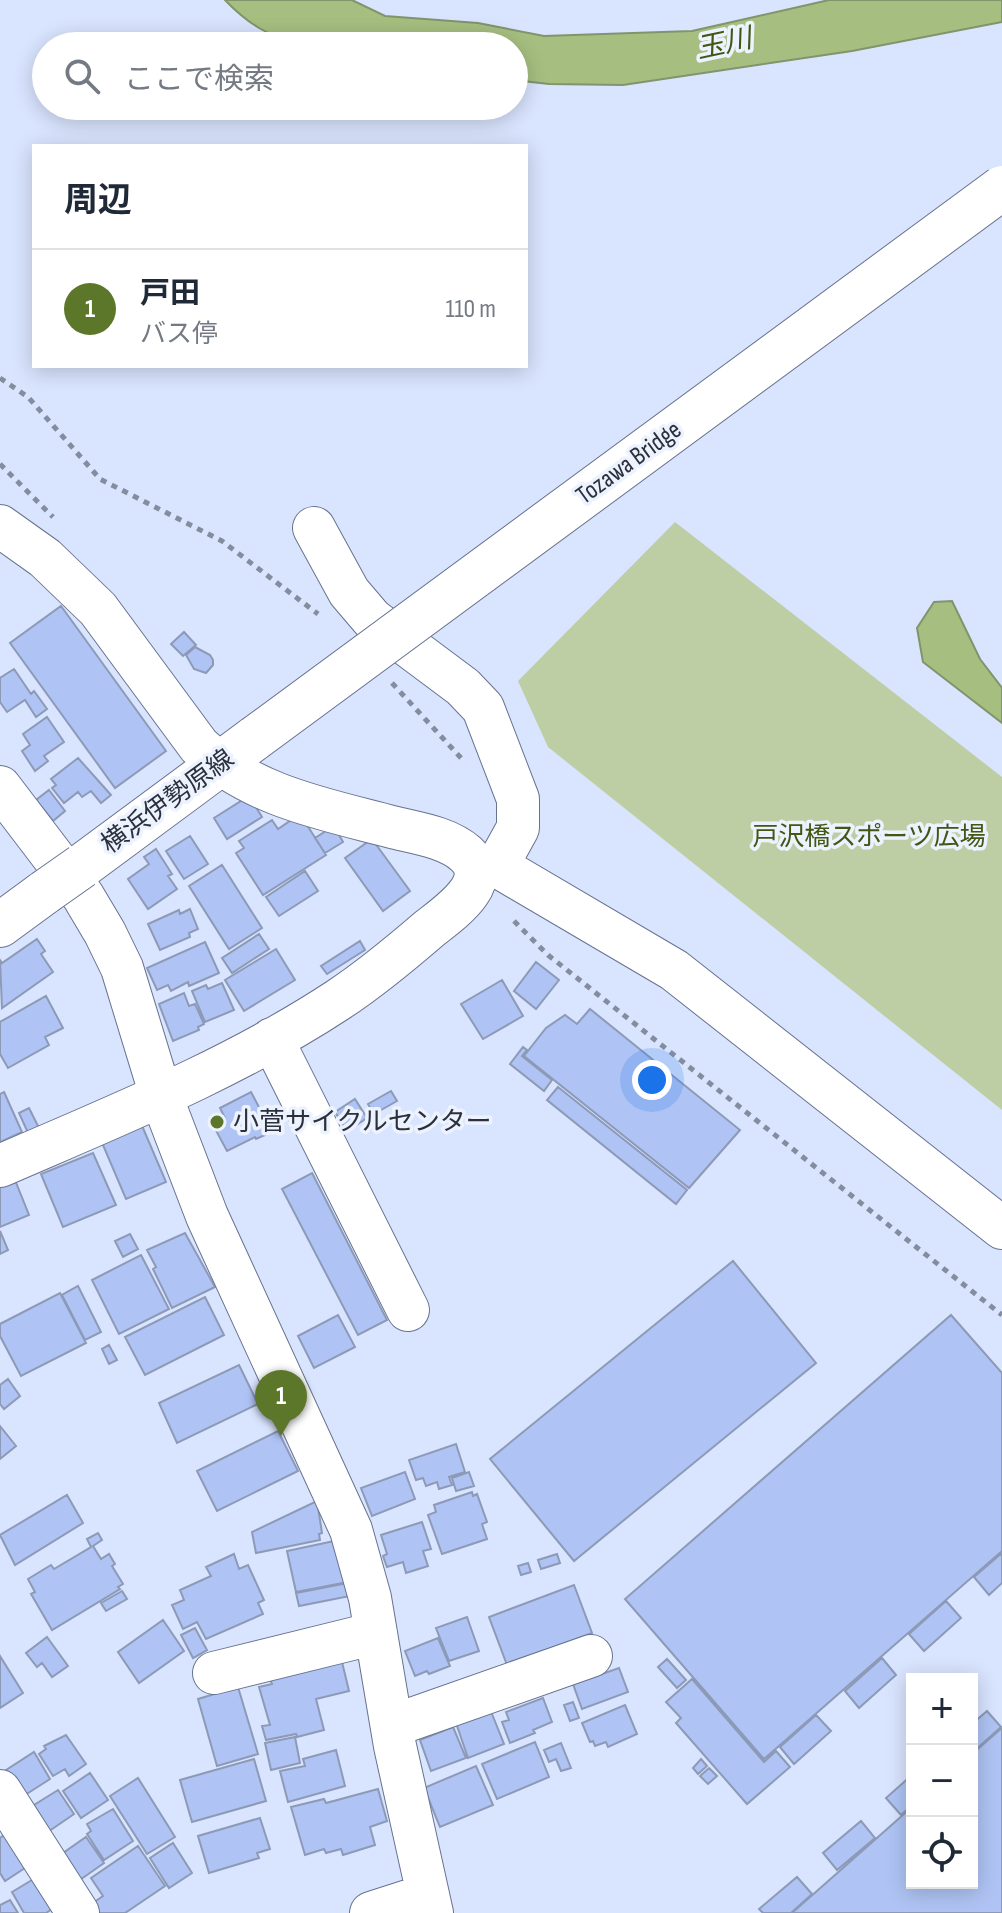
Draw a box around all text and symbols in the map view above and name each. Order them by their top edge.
water label: 玉川 [693,21,758,66]
search box [32,32,528,120]
icon: search [60,54,104,98]
text: ここで検索 [124,62,274,98]
text: 周辺 [64,180,132,221]
text: 戸田 [140,276,200,312]
text: 1 [85,294,95,325]
text: 110 m [445,294,496,325]
text: バス停 [140,319,218,350]
street label: Tozawa Bridge [570,414,688,512]
street label: 横浜伊勢原線 [96,744,240,860]
park label: 戸沢橋スポーツ広場 [752,822,986,853]
your location [632,1060,672,1100]
place label: 小菅サイクルセンター [233,1107,492,1138]
marker: 小菅サイクルセンター [208,1113,226,1131]
pin: 1 [255,1370,307,1436]
map controls [906,1673,978,1889]
button: + [906,1673,978,1745]
button: − [906,1745,978,1817]
button: locate [906,1817,978,1889]

